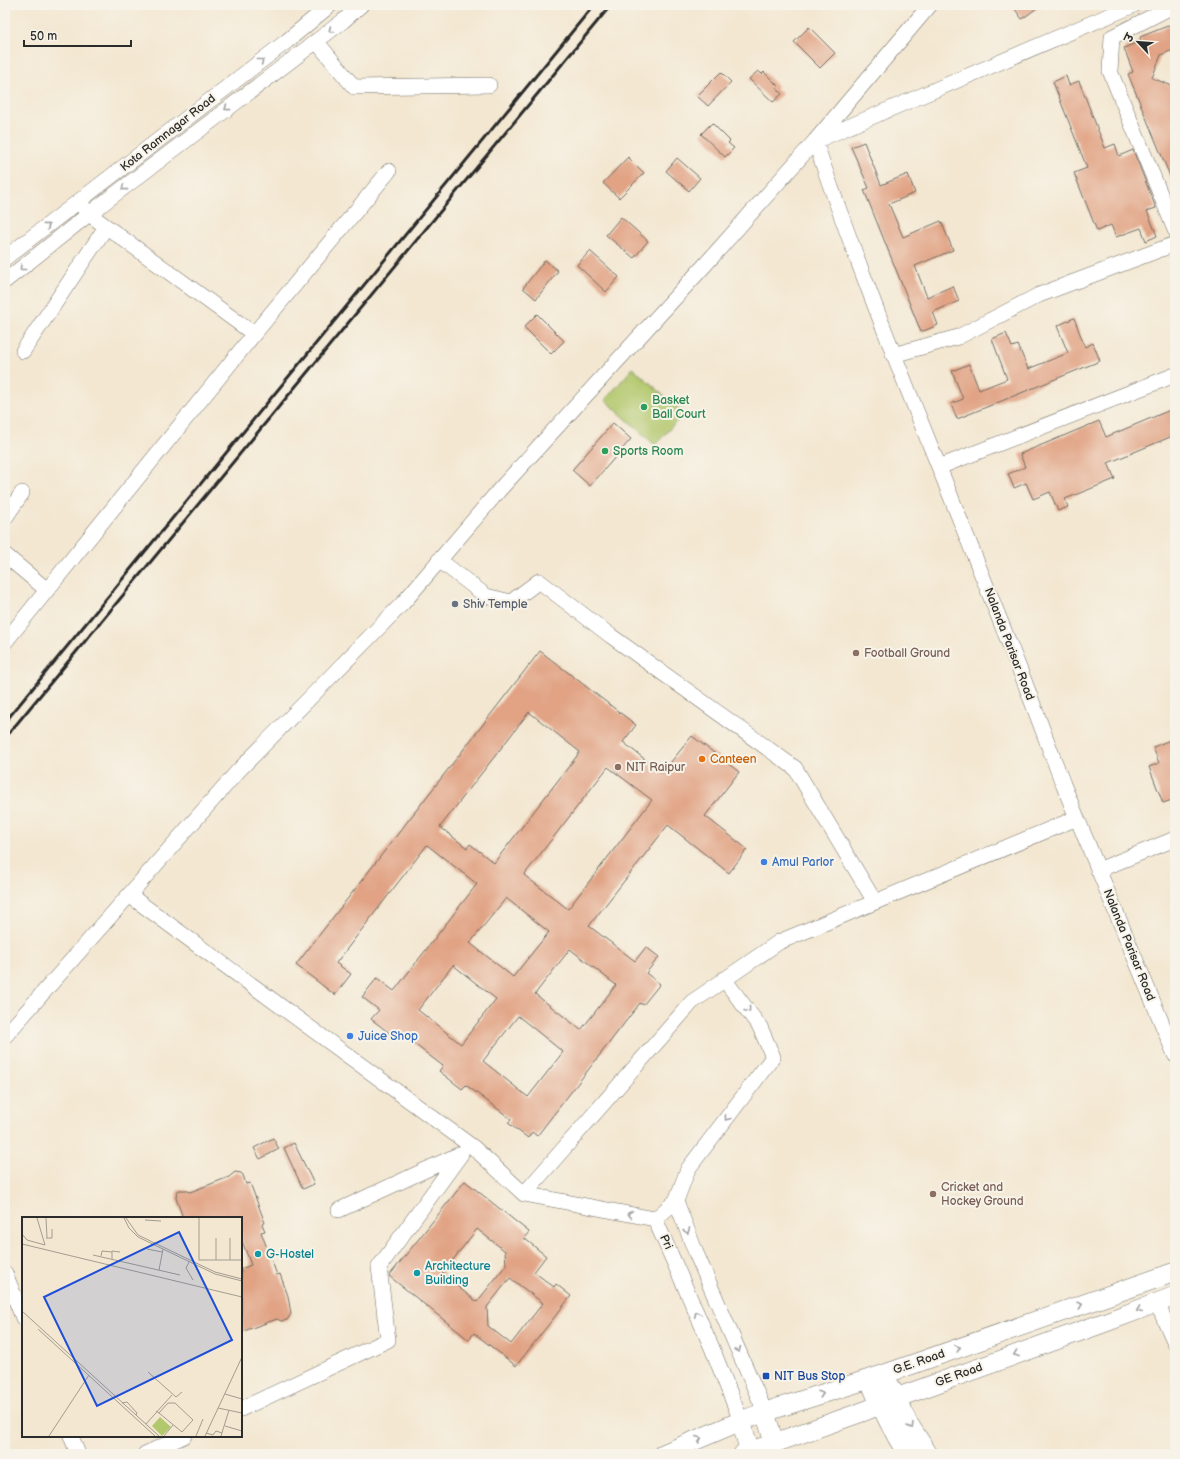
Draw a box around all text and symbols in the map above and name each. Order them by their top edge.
scale bar [24,22,131,48]
north arrow [1118,22,1158,62]
one-way arrow [328,25,335,32]
text: 50 m [30,29,57,44]
text: उ [1122,30,1138,45]
one-way arrow [256,59,263,66]
street label: Kota Ramnagar Road [117,91,219,175]
one-way arrow [225,104,232,111]
one-way arrow [122,183,129,190]
one-way arrow [43,224,50,231]
one-way arrow [20,263,27,270]
place label: Basket Ball Court [652,393,706,422]
marker: Basket Ball Court [639,402,649,412]
place label: Sports Room [613,444,683,459]
marker: Sports Room [600,446,610,456]
street label: Nalanda Parisar Road [981,586,1037,702]
place label: Shiv Temple [463,597,528,612]
marker: Shiv Temple [450,599,460,609]
place label: Football Ground [864,646,950,661]
marker: Football Ground [851,648,861,658]
place label: Canteen [710,752,757,767]
marker: Canteen [697,754,707,764]
place label: NIT Raipur [626,760,686,775]
marker: NIT Raipur [613,762,623,772]
place label: Amul Parlor [772,855,834,870]
marker: Amul Parlor [759,857,769,867]
street label: Nalanda Parisar Road [1100,887,1158,1003]
one-way arrow [743,1006,750,1013]
place label: Juice Shop [358,1029,418,1044]
marker: Juice Shop [345,1031,355,1041]
one-way arrow [724,1113,731,1120]
place label: Cricket and Hockey Ground [941,1180,1024,1209]
marker: Cricket and Hockey Ground [928,1189,938,1199]
one-way arrow [627,1210,633,1219]
inset map [22,1217,242,1437]
one-way arrow [683,1227,691,1234]
street label: Pri [656,1232,676,1252]
place label: G-Hostel [266,1247,314,1262]
marker: G-Hostel [253,1249,263,1259]
place label: Architecture Building [425,1259,491,1288]
marker: Architecture Building [412,1268,422,1278]
one-way arrow [1077,1301,1084,1310]
one-way arrow [1135,1306,1142,1314]
one-way arrow [694,1310,702,1318]
one-way arrow [954,1345,961,1353]
one-way arrow [733,1346,741,1354]
street label: G.E. Road [891,1346,947,1378]
one-way arrow [1013,1350,1020,1358]
street label: GE Road [933,1360,985,1390]
place label: NIT Bus Stop [774,1369,845,1384]
marker: NIT Bus Stop [761,1371,771,1381]
one-way arrow [818,1390,825,1399]
one-way arrow [906,1422,913,1429]
one-way arrow [696,1435,703,1443]

